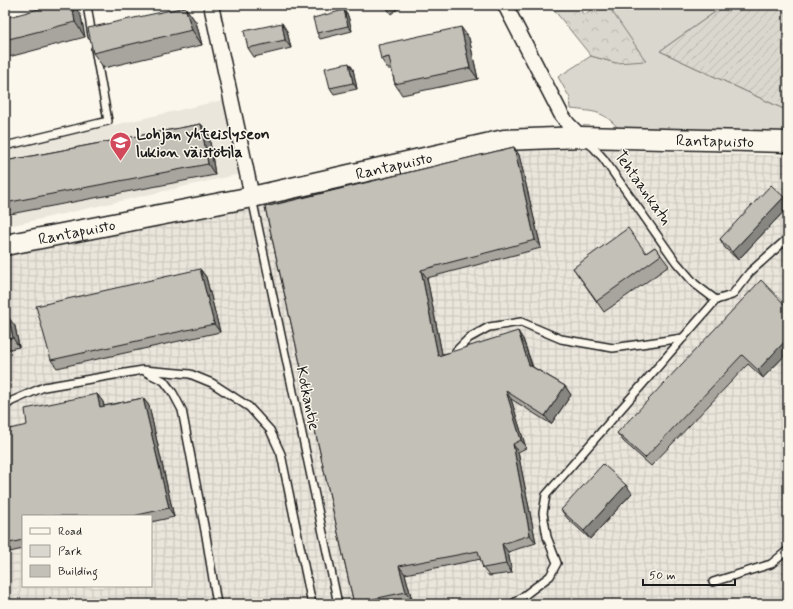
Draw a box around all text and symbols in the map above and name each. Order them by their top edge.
place label: Lohjan yhteislyseon lukion väistötila [136,124,270,163]
school or university icon: Lohjan yhteislyseon lukion väistötila [108,129,134,162]
street label: Rantapuisto [676,130,754,153]
street label: Tehtaankatu [609,146,677,230]
street label: Rantapuisto [354,147,435,185]
street label: Rantapuisto [37,215,118,250]
street label: Kotkantie [291,364,325,432]
legend [22,515,152,587]
text: Road [58,524,82,540]
text: Park [58,544,82,560]
scale bar [643,561,735,587]
text: Building [58,564,98,581]
text: 50 m [649,568,676,584]

